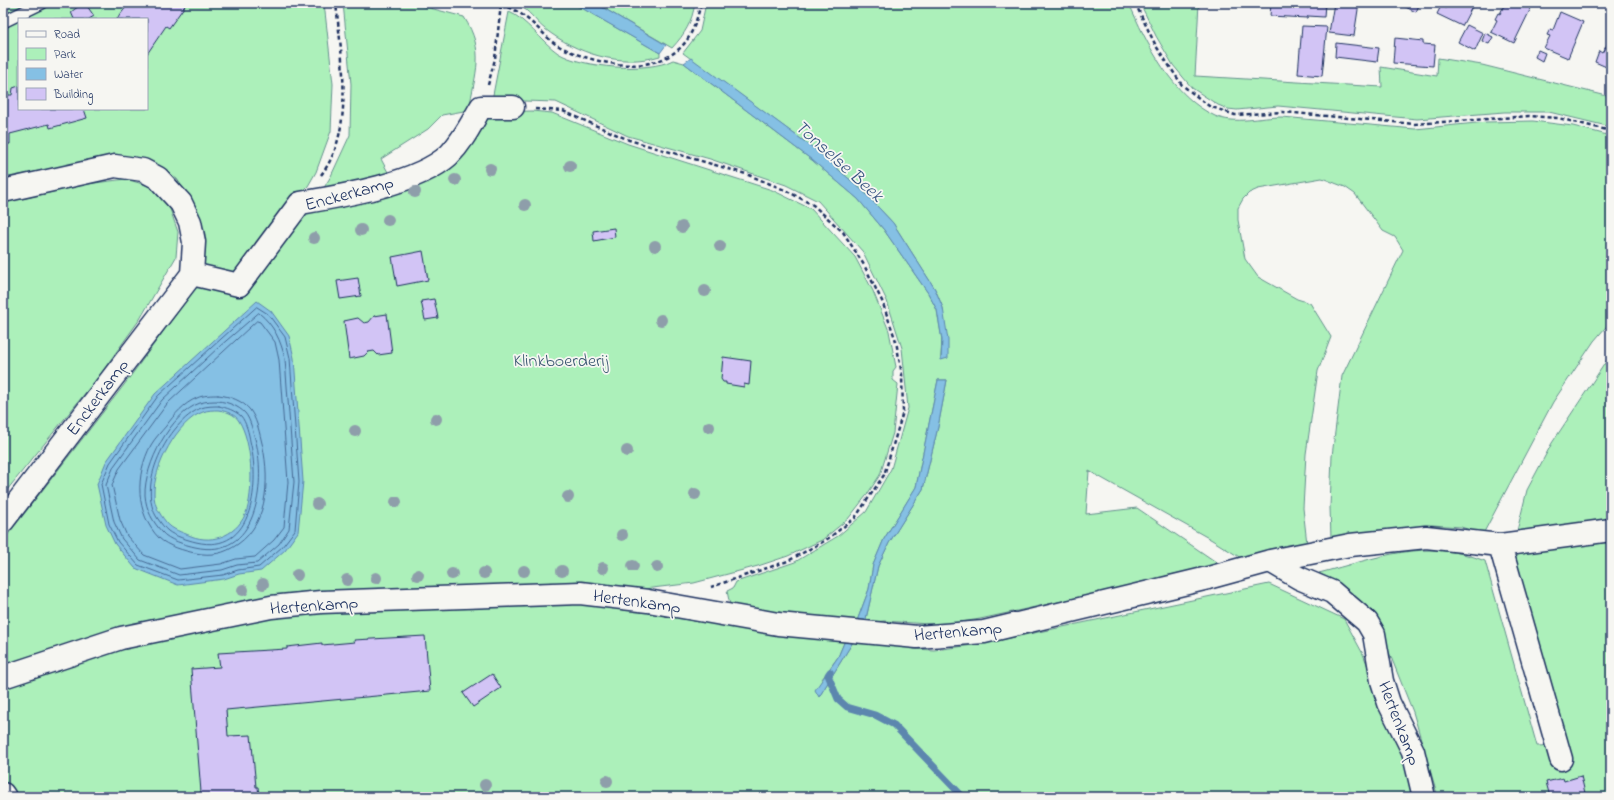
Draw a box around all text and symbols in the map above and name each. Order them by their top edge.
legend [18,18,148,110]
text: Road [54,26,80,44]
text: Park [54,46,76,64]
text: Water [54,66,83,84]
text: Building [53,86,93,105]
water label: Tonselse Beek [788,114,889,210]
street label: Enckerkamp [302,171,397,219]
park label: Klinkboerderij [514,349,609,375]
street label: Enckerkamp [61,354,136,442]
street label: Hertenkamp [591,584,683,622]
street label: Hertenkamp [269,591,359,623]
street label: Hertenkamp [913,616,1004,650]
street label: Hertenkamp [1370,678,1426,770]

